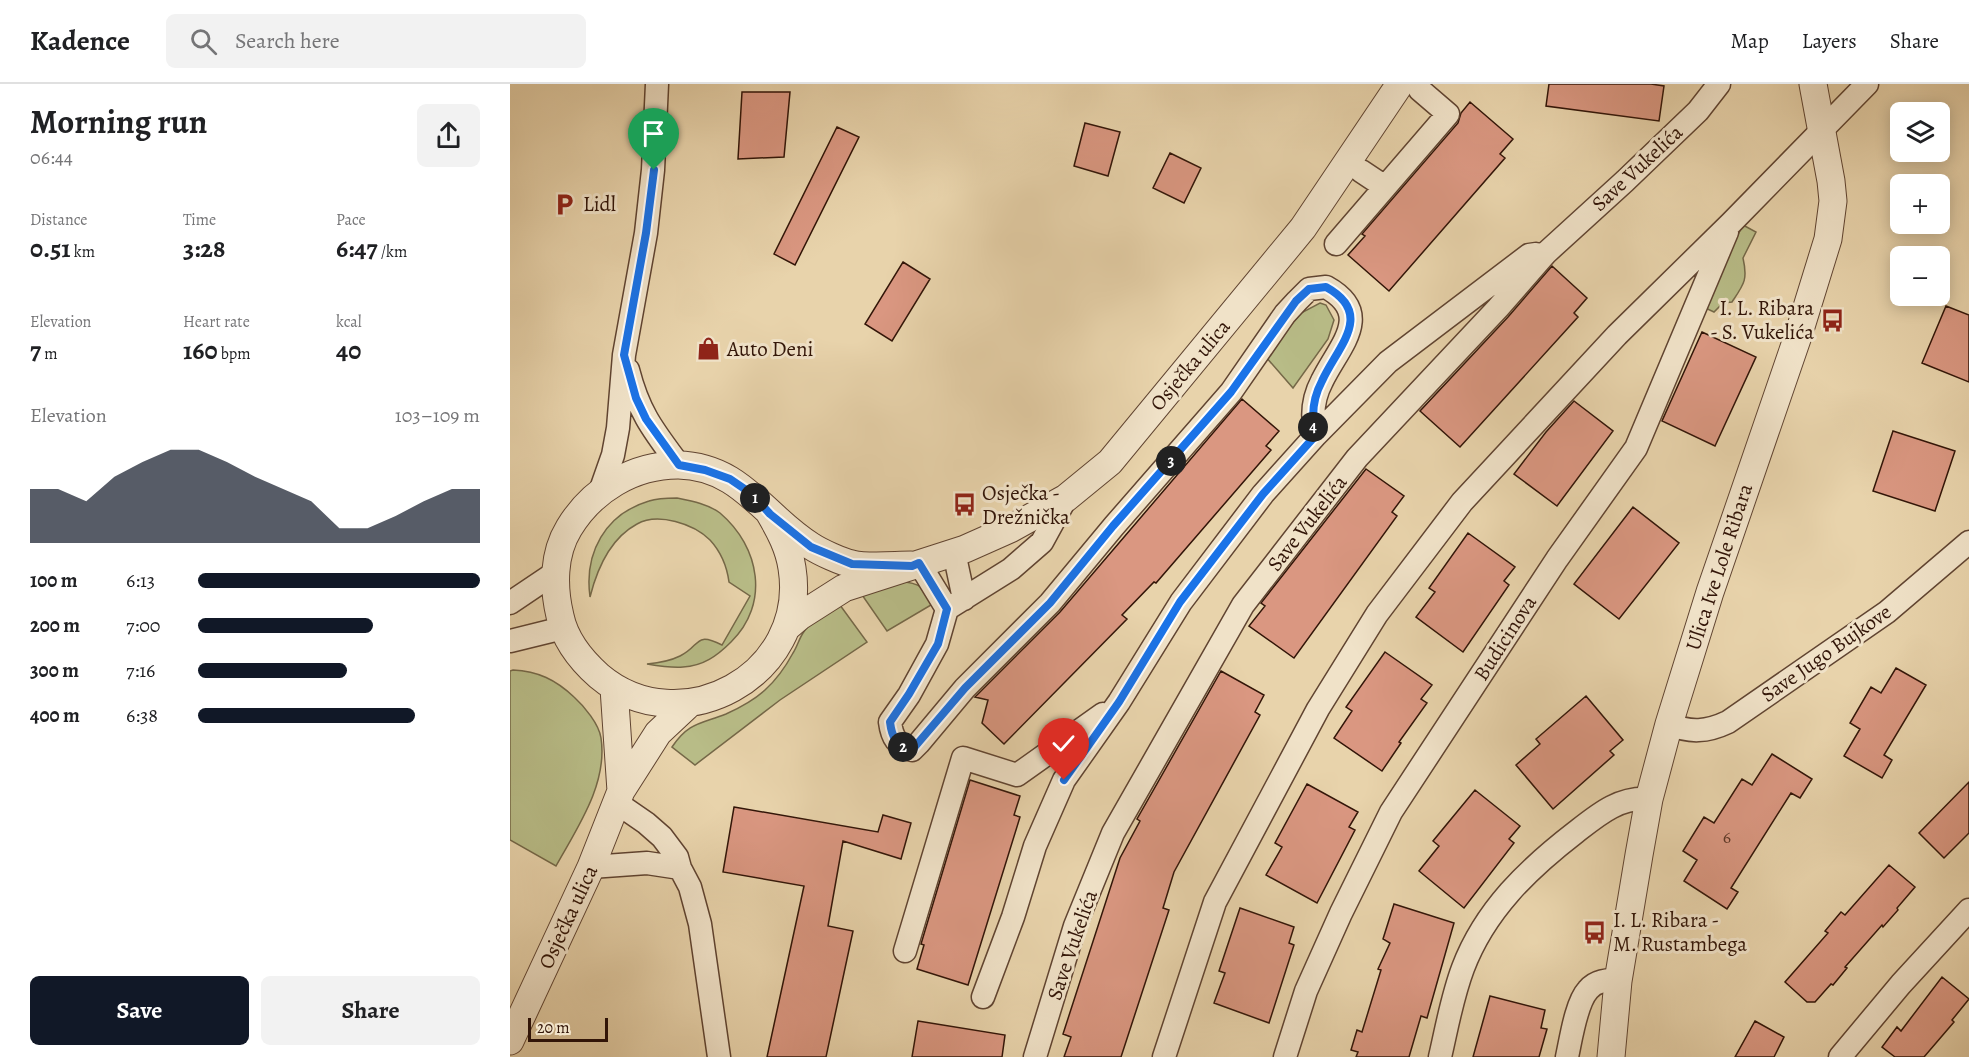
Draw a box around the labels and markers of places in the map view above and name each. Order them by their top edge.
pin [628,108,679,170]
place label: Lidl [583,190,616,218]
parking icon: Lidl [552,191,578,217]
place label: I. L. Ribara - S. Vukelića [1710,294,1814,346]
bus stop icon: I. L. Ribara - S. Vukelića [1819,307,1845,333]
place label: Auto Deni [726,335,813,363]
shop icon: Auto Deni [696,336,722,362]
pin: 4 [1298,412,1328,442]
pin: 3 [1156,446,1186,476]
place label: Osječka - Drežnička [982,479,1070,531]
pin: 1 [740,483,770,513]
bus stop icon: Osječka - Drežnička [951,492,977,518]
pin [1038,718,1089,780]
pin: 2 [888,732,918,762]
place label: I. L. Ribara - M. Rustambega [1613,906,1747,958]
bus stop icon: I. L. Ribara - M. Rustambega [1582,919,1608,945]

